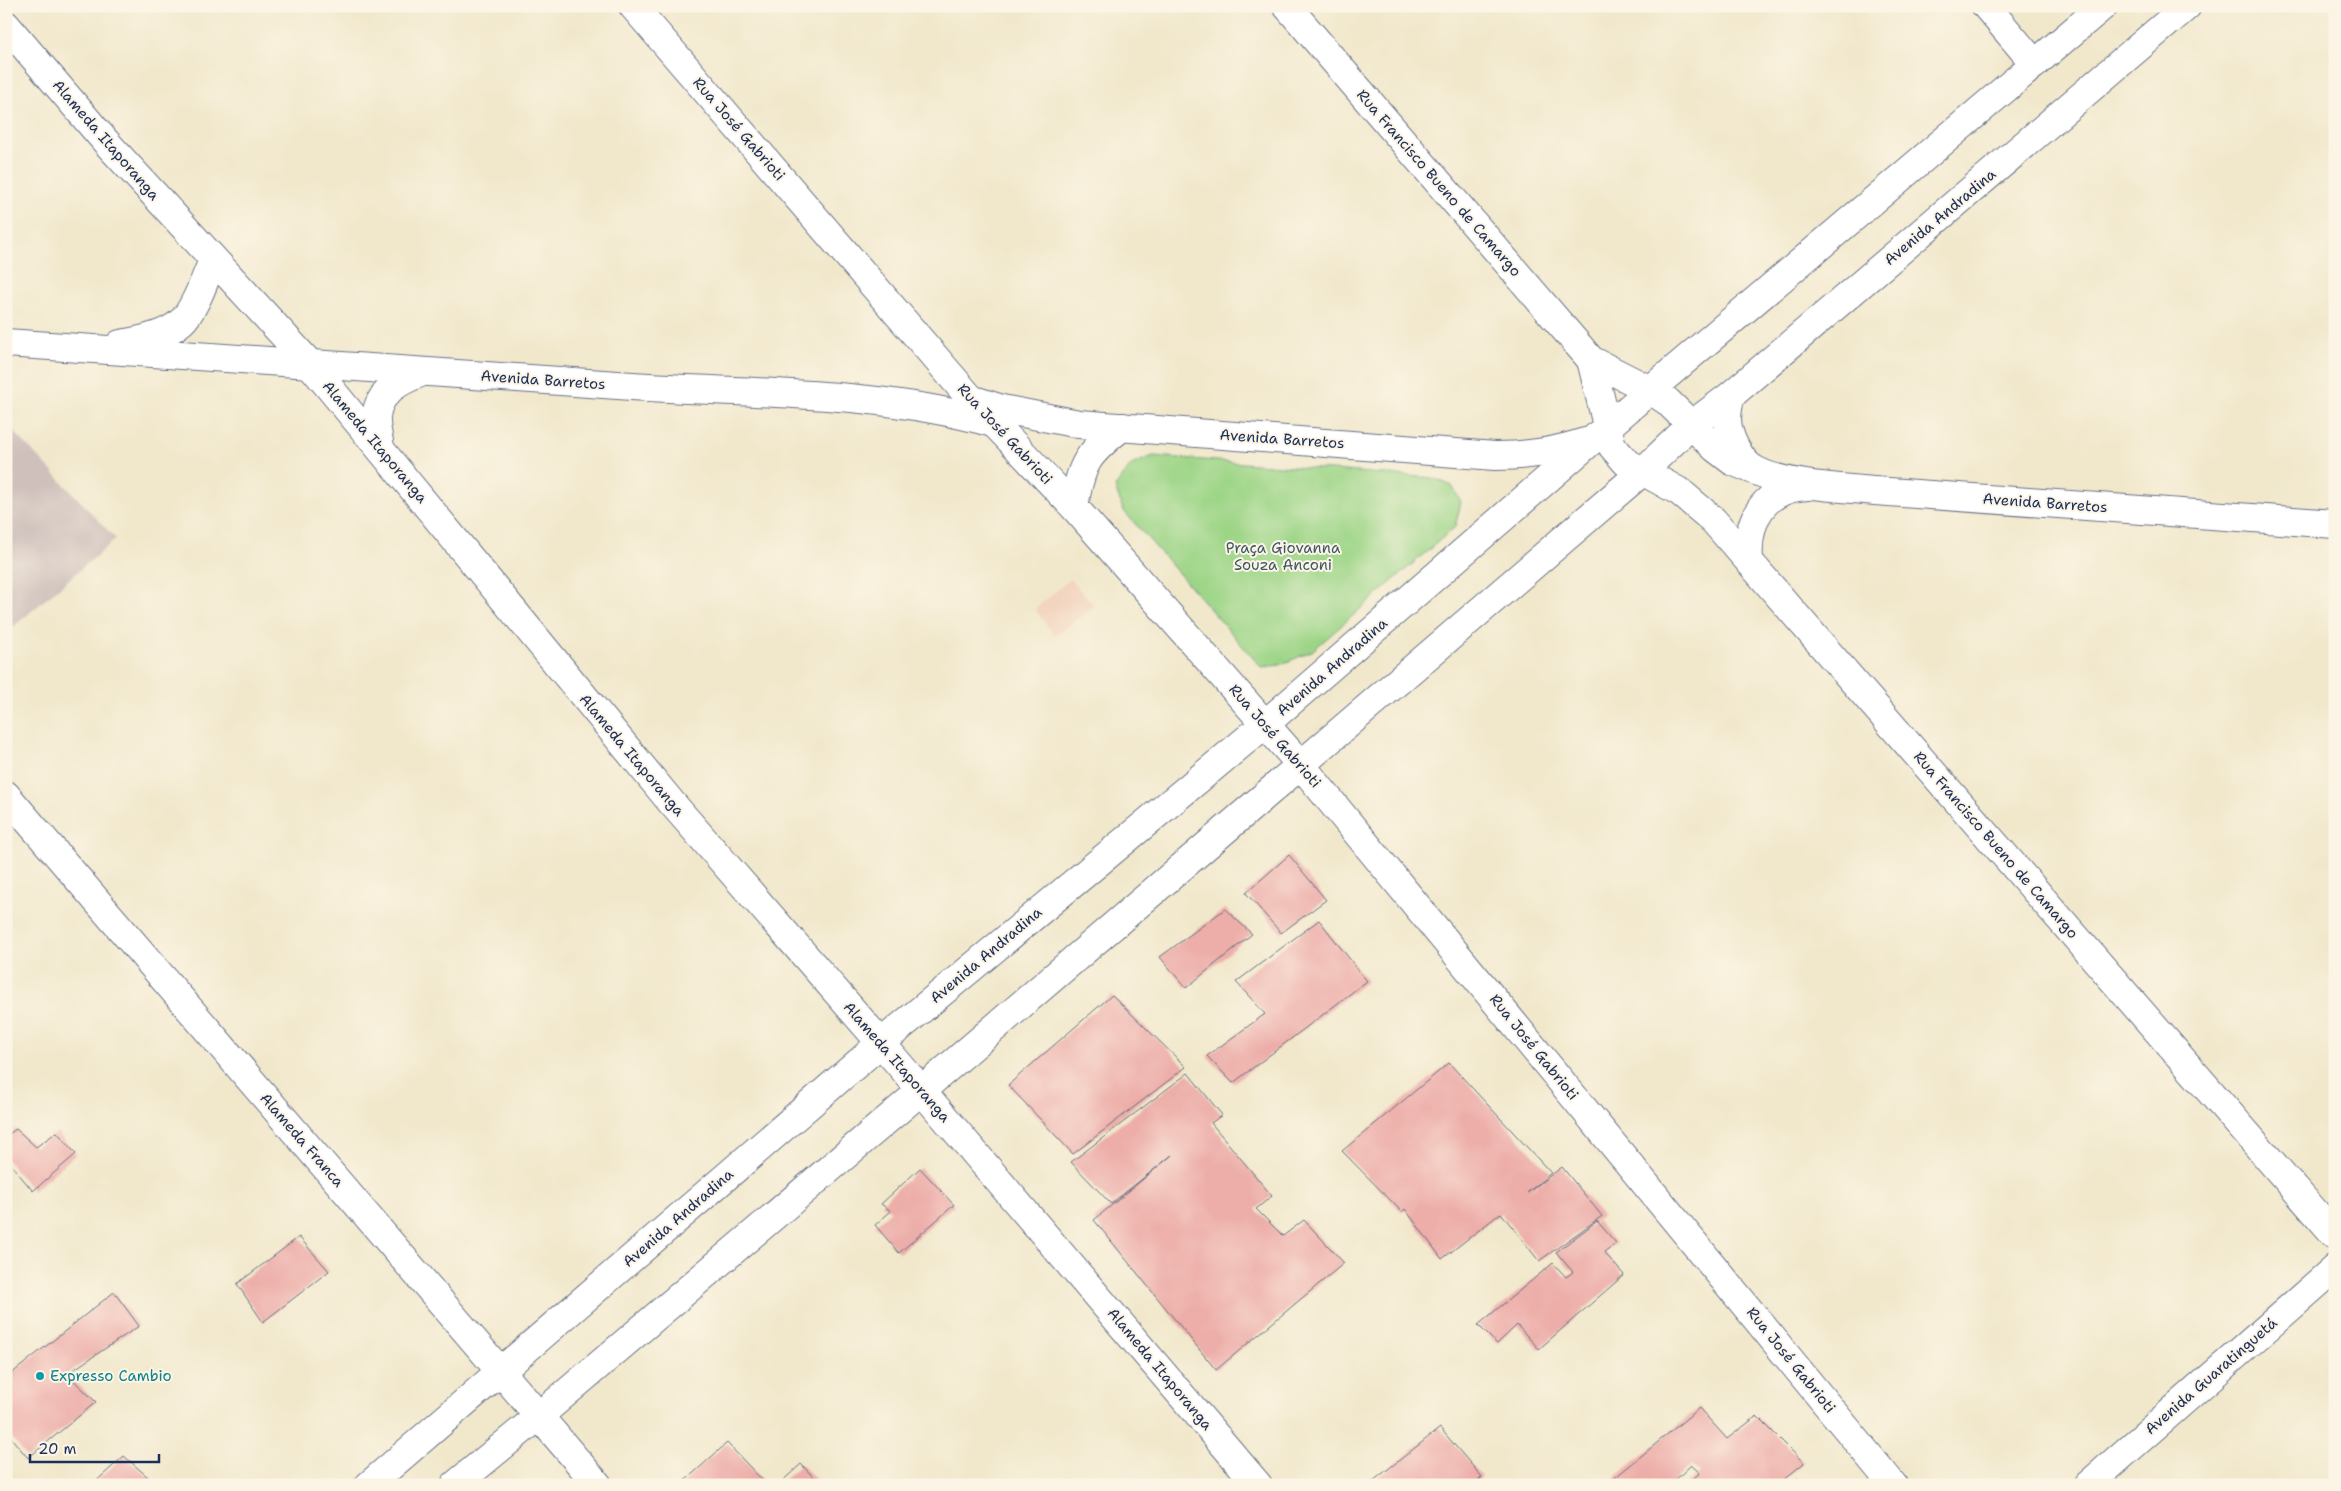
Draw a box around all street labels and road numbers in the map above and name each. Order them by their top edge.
street label: Rua José Gabrioti [688,73,790,185]
street label: Alameda Itaporanga [48,75,164,205]
street label: Rua Francisco Bueno de Camargo [1352,85,1526,281]
street label: Avenida Andradina [1880,164,2001,270]
street label: Avenida Barretos [480,366,606,394]
street label: Alameda Itaporanga [318,377,432,508]
street label: Rua José Gabrioti [953,379,1057,489]
street label: Avenida Barretos [1219,425,1345,453]
street label: Avenida Barretos [1982,489,2108,517]
street label: Avenida Andradina [1272,613,1392,721]
street label: Rua José Gabrioti [1224,680,1326,792]
street label: Alameda Itaporanga [575,690,689,821]
street label: Rua Francisco Bueno de Camargo [1909,747,2083,943]
street label: Avenida Andradina [926,902,1047,1008]
street label: Rua José Gabrioti [1485,990,1583,1104]
street label: Alameda Itaporanga [839,997,955,1127]
street label: Alameda Franca [256,1089,349,1192]
street label: Avenida Andradina [618,1164,738,1272]
street label: Rua José Gabrioti [1742,1303,1840,1417]
street label: Alameda Itaporanga [1103,1304,1217,1435]
street label: Avenida Guaratinguetá [2141,1313,2282,1439]

